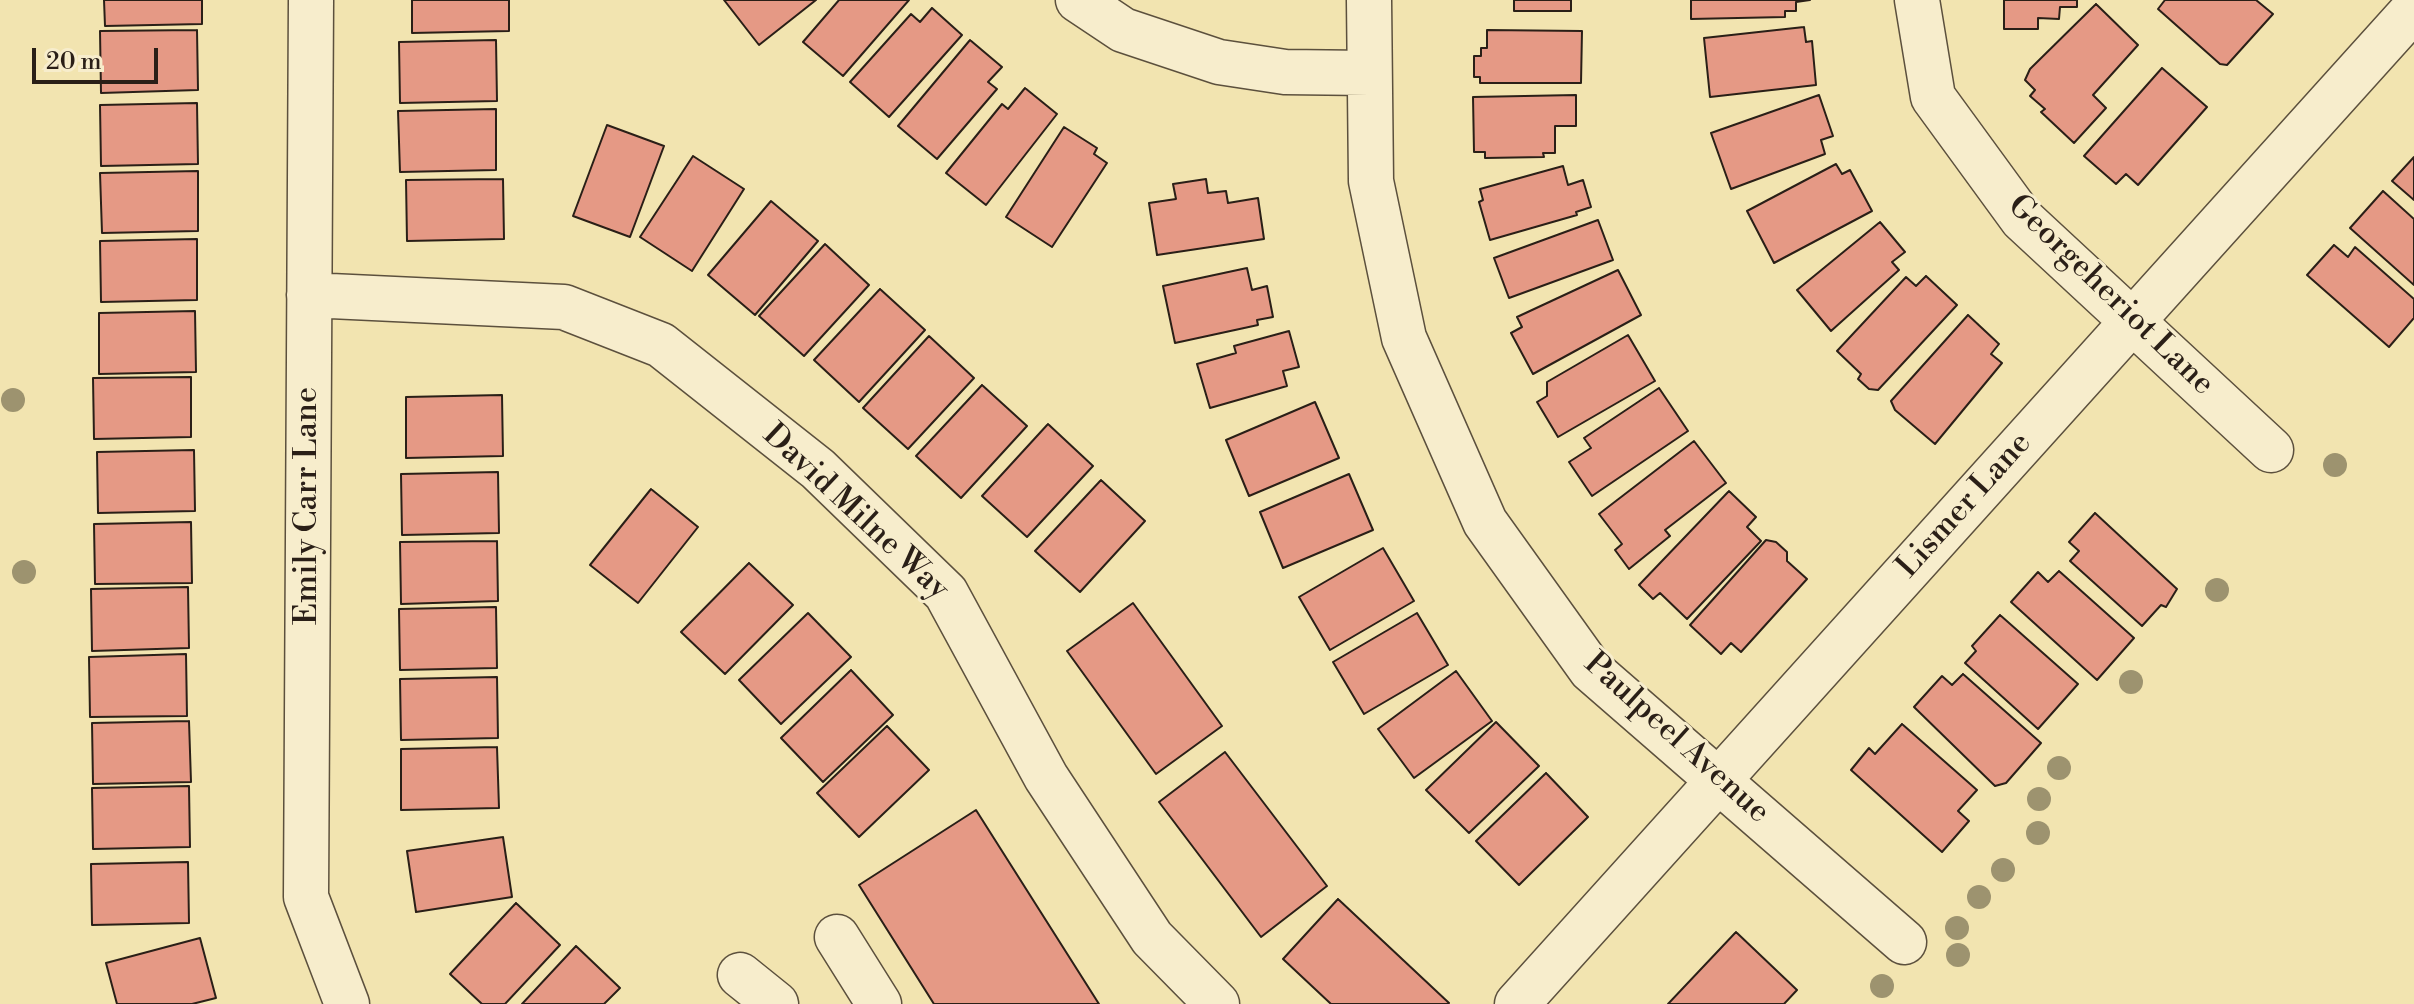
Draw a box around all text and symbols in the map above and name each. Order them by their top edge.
scale bar [36,32,162,82]
text: 20 m [46,47,102,77]
street label: Georgeheriot Lane [1999,188,2221,404]
street label: Emily Carr Lane [289,387,327,625]
street label: David Milne Way [754,417,956,609]
street label: Lismer Lane [1890,425,2040,587]
street label: Paulpeel Avenue [1575,646,1777,832]

